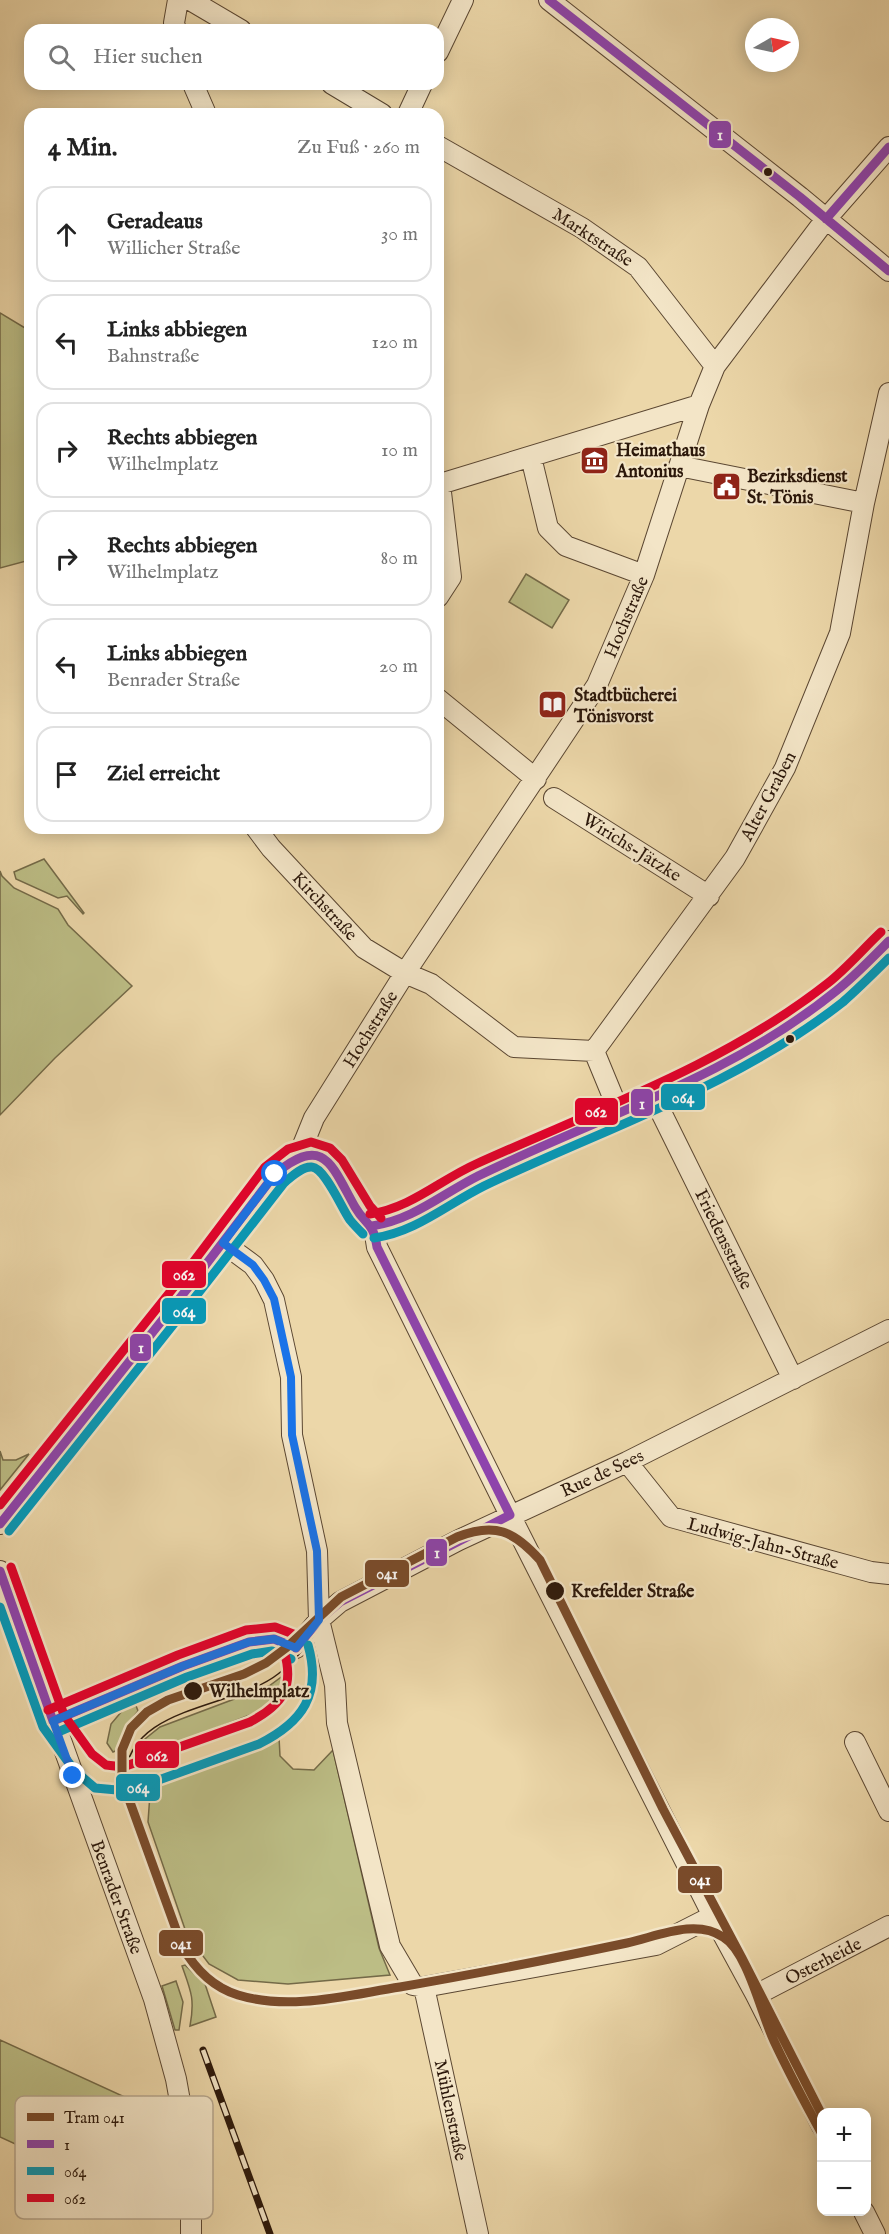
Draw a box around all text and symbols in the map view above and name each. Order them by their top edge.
north arrow [745,18,799,72]
search box [24,24,444,90]
icon: search [45,41,78,74]
text: Hier suchen [93,43,203,71]
line badge: 1 [708,120,732,149]
text: 1 [717,126,723,146]
text: 4 Min. [48,131,117,164]
text: Zu Fuß · 260 m [297,135,420,160]
unlabelled marker [762,166,774,178]
street label: Marktstraße [548,204,637,273]
text: Geradeaus [107,208,203,236]
icon: ahead [50,218,83,251]
text: 30 m [381,222,418,247]
text: Willicher Straße [107,236,240,261]
text: Links abbiegen [107,316,247,344]
icon: left [50,326,83,359]
text: 120 m [372,330,418,355]
text: Bahnstraße [107,344,200,369]
text: Rechts abbiegen [107,424,257,452]
icon: right [50,434,83,467]
text: 10 m [381,438,418,463]
place label: Heimathaus Antonius [615,440,706,484]
museum icon: Heimathaus Antonius [579,444,611,476]
text: Wilhelmplatz [107,452,219,477]
place label: Bezirksdienst St. Tönis [747,466,848,510]
public building icon: Bezirksdienst St. Tönis [710,470,742,502]
text: Rechts abbiegen [107,532,257,560]
icon: right [50,542,83,575]
text: 80 m [381,546,418,571]
text: Wilhelmplatz [107,560,219,585]
street label: Hochstraße [600,573,655,662]
text: Links abbiegen [107,640,247,668]
icon: left [50,650,83,683]
text: 20 m [379,654,418,679]
text: Benrader Straße [107,668,240,693]
place label: Stadtbücherei Tönisvorst [573,685,677,729]
library icon: Stadtbücherei Tönisvorst [537,689,569,721]
street label: Alter Graben [736,748,803,846]
icon: arrive [50,758,83,791]
text: Ziel erreicht [107,760,220,788]
street label: Wirichs-Jätzke [578,809,685,888]
street label: Kirchstraße [286,868,362,946]
street label: Hochstraße [339,987,404,1073]
unlabelled marker [784,1033,796,1045]
line badge: 064 [660,1083,706,1111]
line badge: 1 [630,1088,654,1117]
text: 064 [672,1089,695,1109]
text: 1 [639,1095,645,1115]
line badge: 062 [574,1097,619,1126]
text: 062 [585,1103,608,1123]
route start [261,1160,287,1186]
street label: Friedensstraße [688,1186,757,1294]
line badge: 062 [161,1260,207,1289]
text: 062 [173,1266,196,1286]
line badge: 064 [161,1297,207,1325]
text: 064 [173,1303,196,1323]
line badge: 1 [129,1333,152,1362]
text: 1 [138,1339,144,1359]
street label: Rue de Sees [557,1445,648,1504]
street label: Ludwig-Jahn-Straße [684,1513,841,1576]
line badge: 1 [425,1538,448,1567]
text: 1 [434,1544,440,1564]
line badge: 041 [364,1559,410,1588]
text: 041 [376,1565,398,1585]
marker: Krefelder Straße [544,1580,566,1602]
place label: Krefelder Straße [571,1581,695,1604]
marker: Wilhelmplatz [182,1680,204,1702]
place label: Wilhelmplatz [208,1681,310,1704]
line badge: 062 [134,1740,180,1769]
text: 062 [146,1747,169,1767]
route end [59,1762,85,1788]
line badge: 064 [115,1773,161,1802]
text: 064 [127,1779,150,1799]
street label: Benrader Straße [84,1837,147,1958]
line badge: 041 [677,1865,723,1894]
text: 041 [689,1871,711,1891]
line badge: 041 [158,1929,204,1957]
street label: Osterheide [782,1933,866,1991]
text: 041 [170,1935,192,1955]
street label: Mühlenstraße [428,2058,471,2163]
legend [15,2096,213,2219]
map controls [817,2108,871,2216]
button: + [817,2108,871,2162]
text: Tram 041 [64,2109,125,2129]
text: 1 [64,2136,70,2156]
button: − [817,2162,871,2216]
text: 064 [64,2163,87,2183]
text: 062 [64,2190,86,2210]

